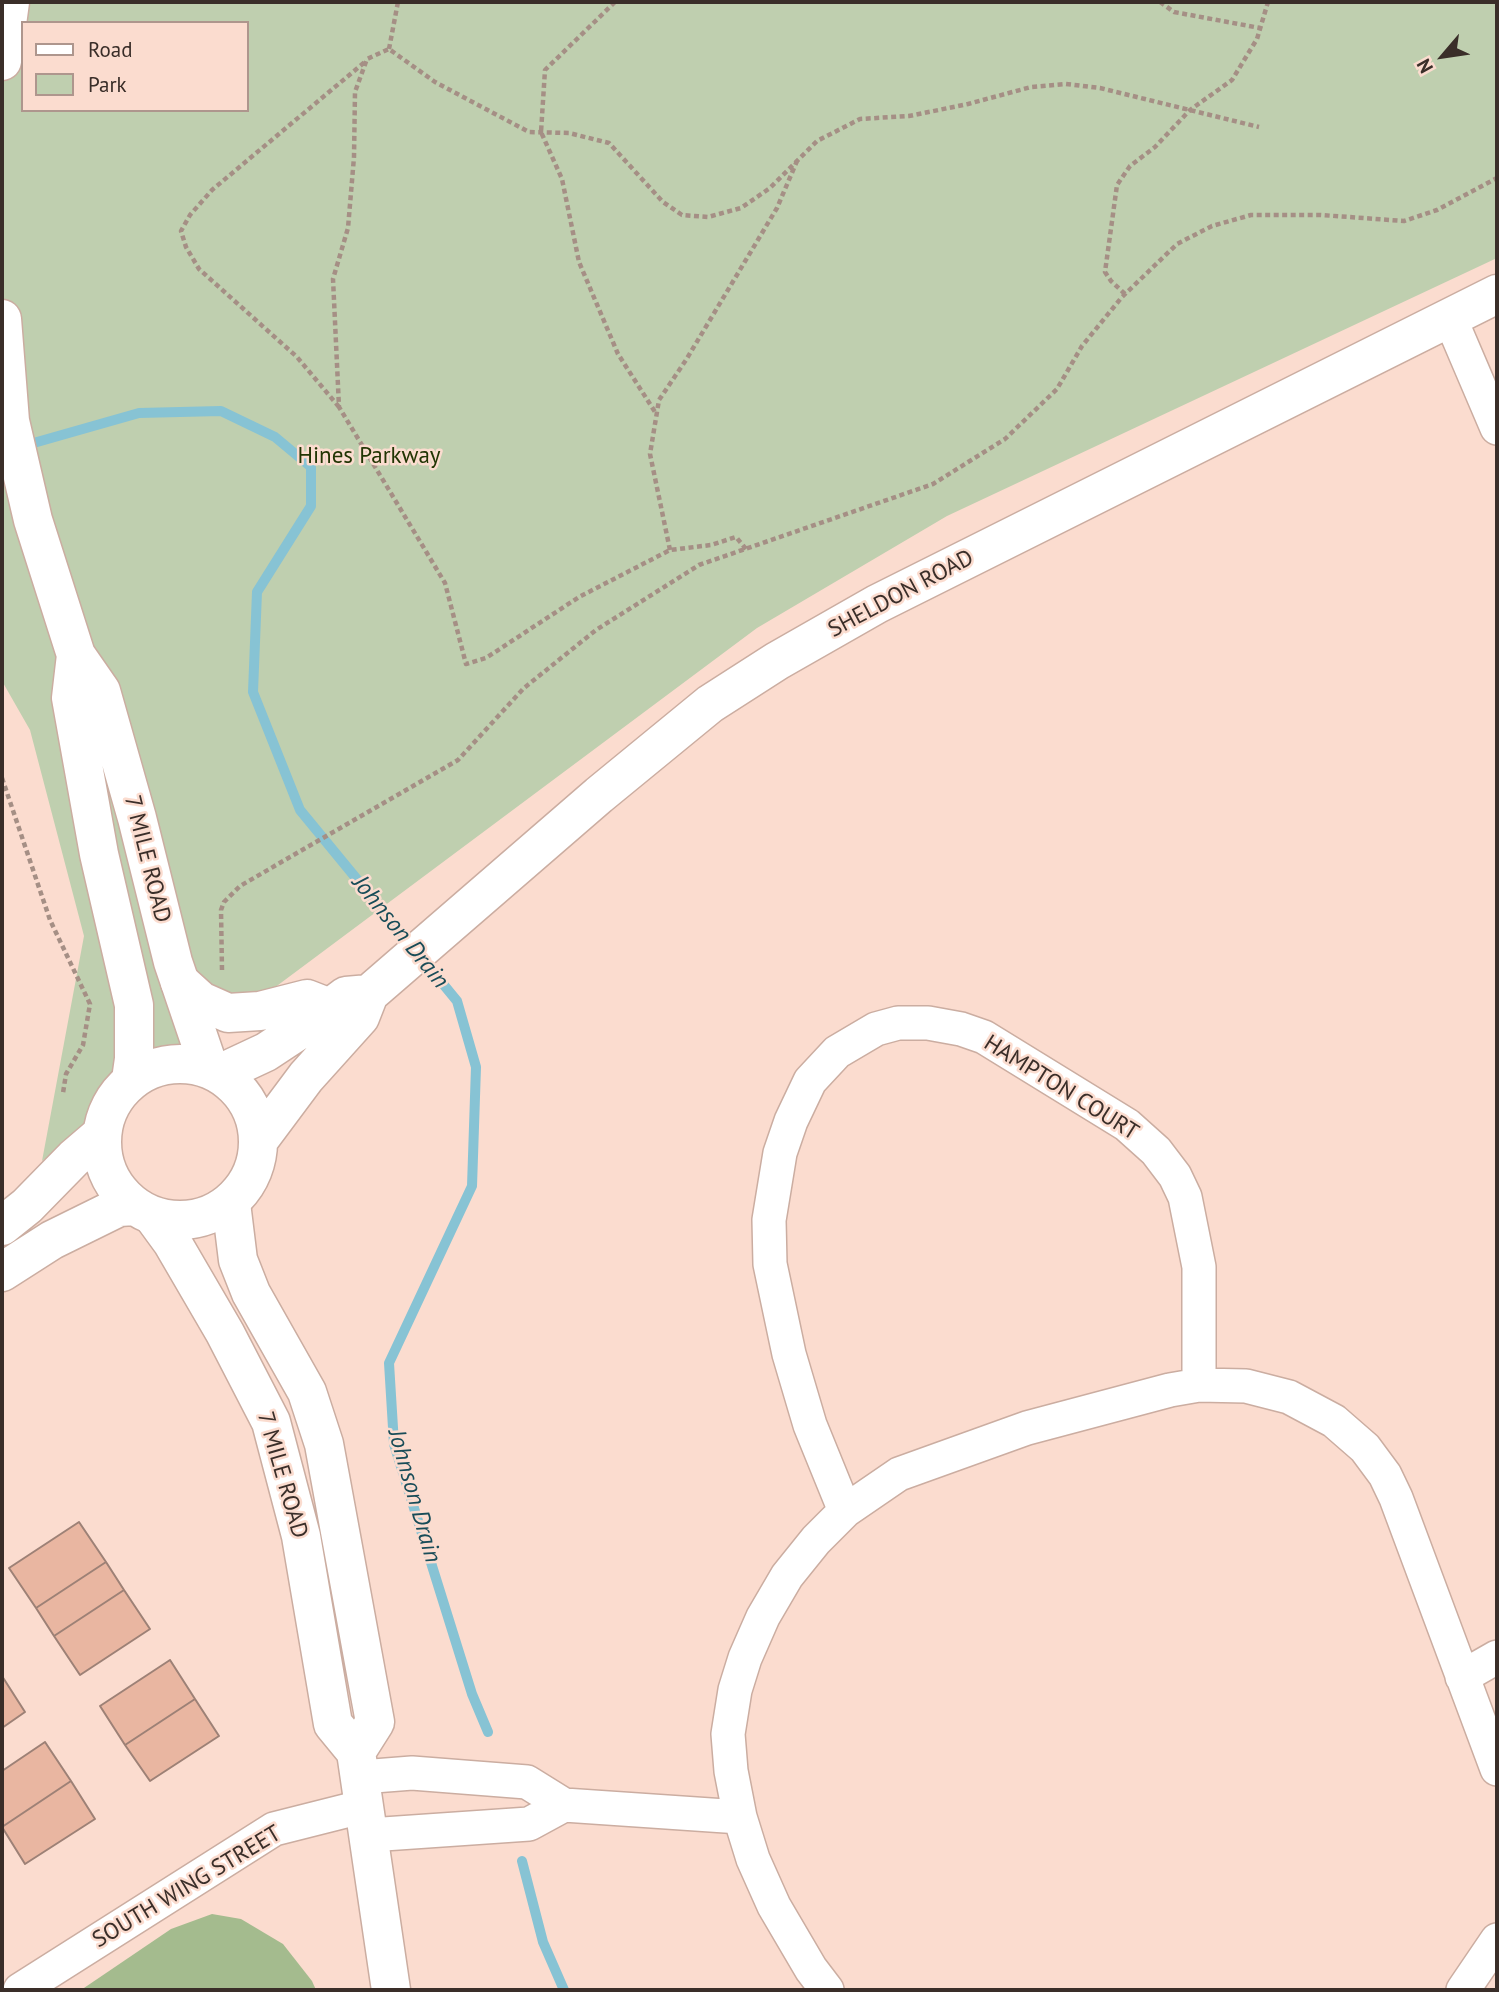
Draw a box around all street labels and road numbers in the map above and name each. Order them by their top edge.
street label: SHELDON ROAD [824,544,978,644]
street label: 7 MILE ROAD [118,792,176,926]
street label: HAMPTON COURT [979,1029,1143,1147]
street label: 7 MILE ROAD [251,1409,313,1541]
street label: SOUTH WING STREET [88,1820,286,1954]

